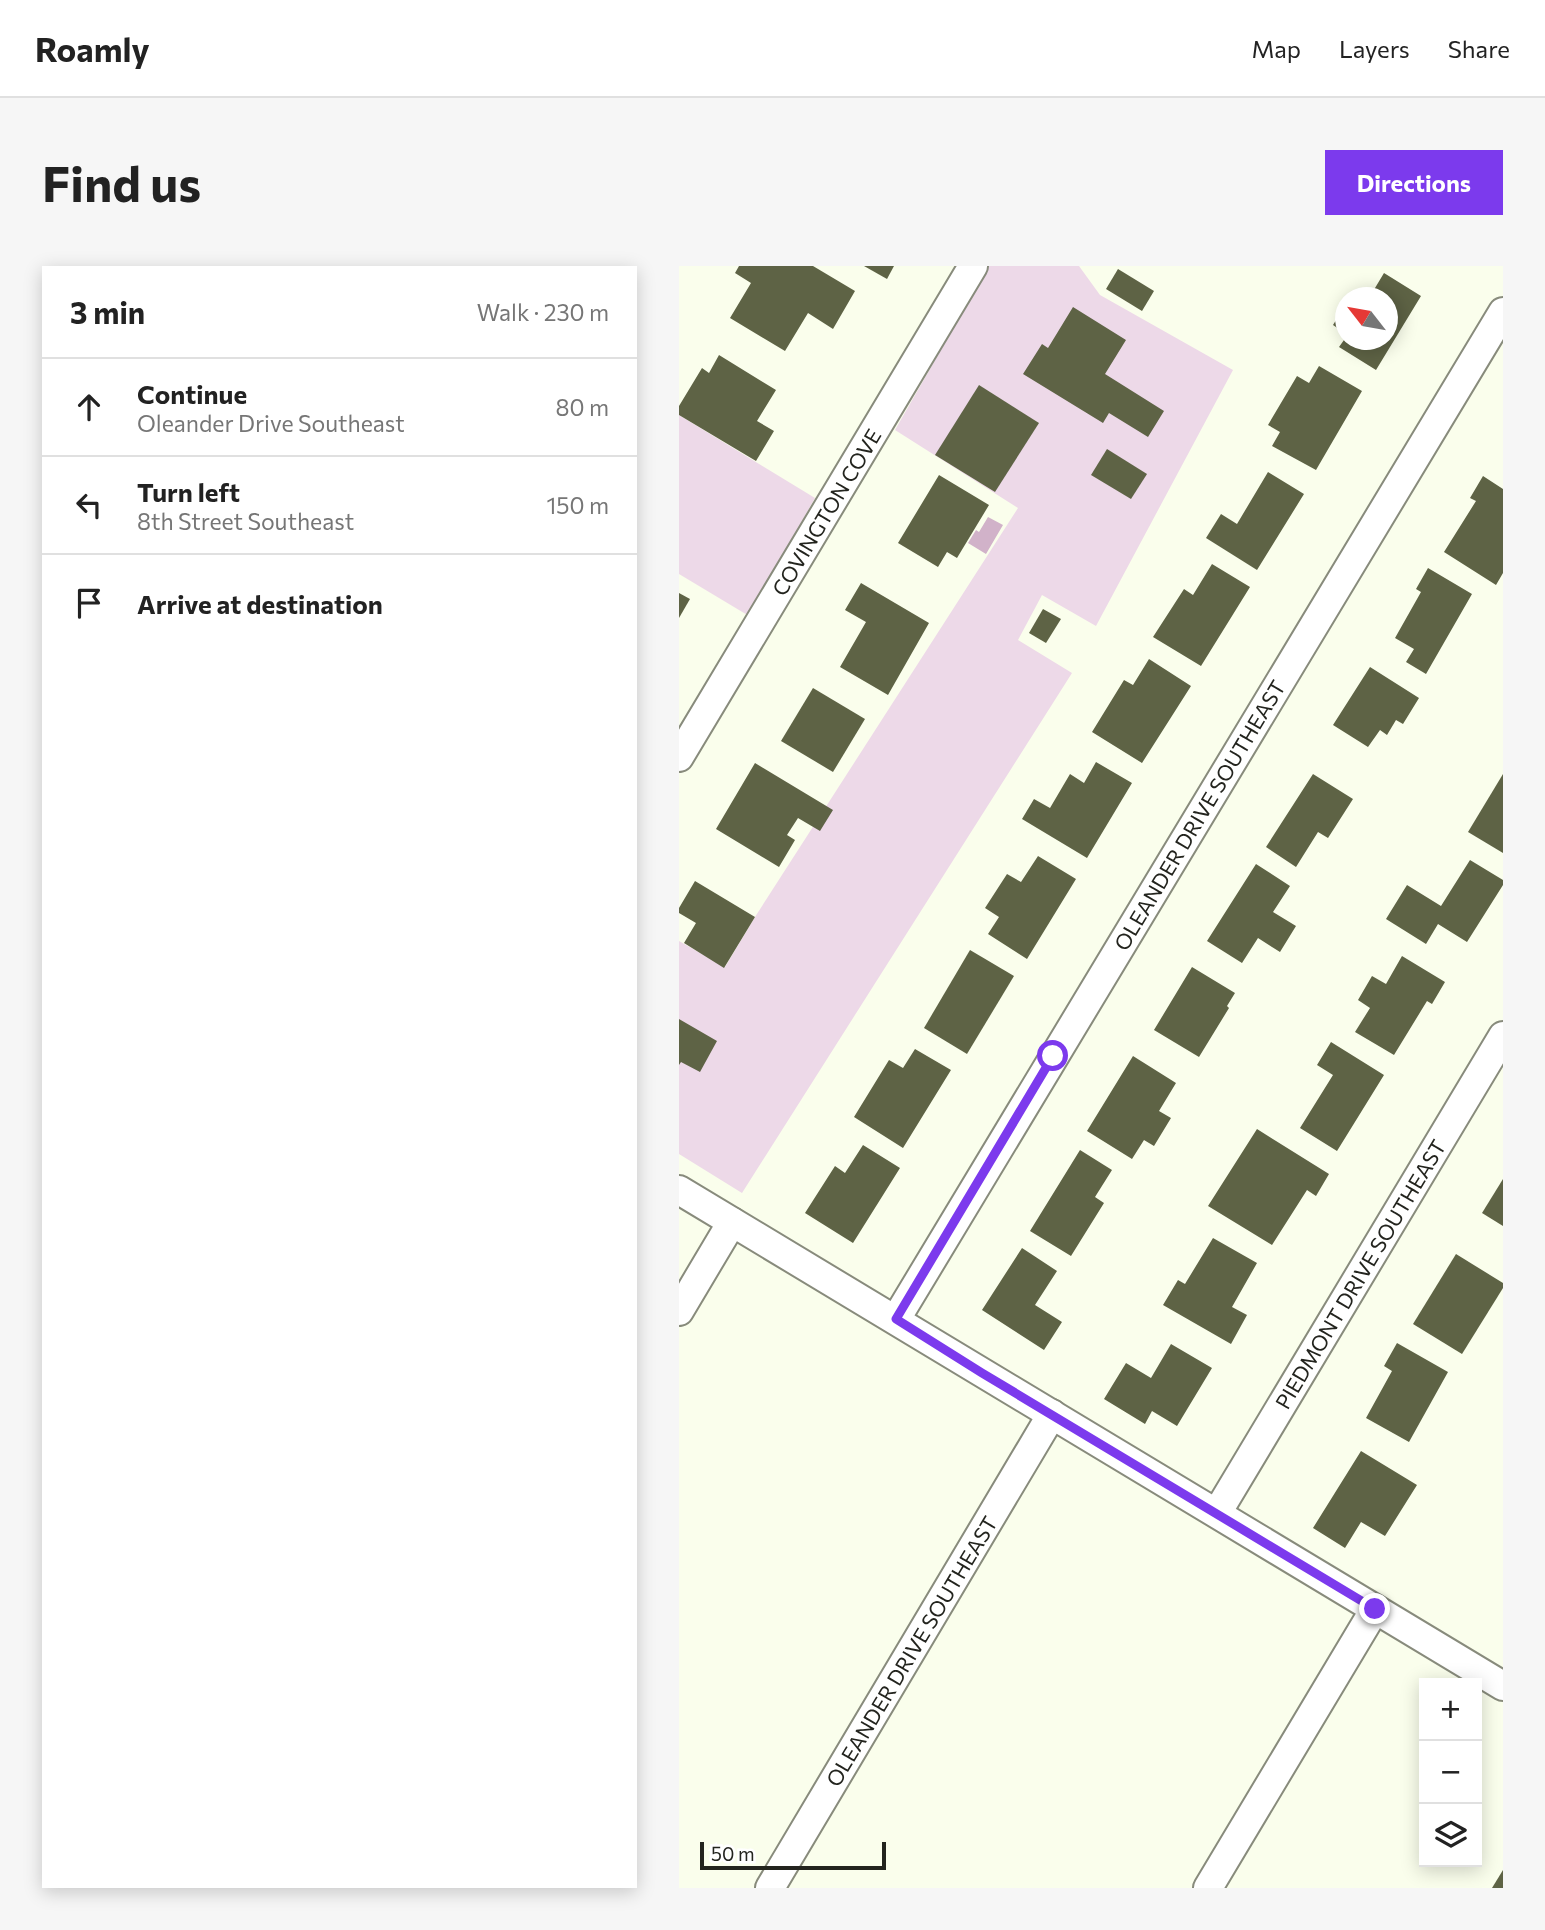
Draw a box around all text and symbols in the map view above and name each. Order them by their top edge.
text: Roamly [35,28,150,69]
text: Map [1252,34,1301,63]
text: Layers [1339,34,1410,63]
text: Share [1448,34,1510,63]
button: Directions [1325,150,1503,215]
text: Find us [42,152,201,212]
north arrow [1335,287,1398,350]
text: 3 min [70,293,145,330]
text: Walk · 230 m [477,298,609,326]
text: Continue [137,378,247,409]
icon: ahead [70,388,108,426]
text: 80 m [556,393,609,421]
text: Oleander Drive Southeast [137,409,405,437]
street label: COVINGTON COVE [766,424,886,600]
text: Turn left [137,476,240,507]
icon: left [70,486,108,524]
text: 150 m [546,491,609,519]
text: 8th Street Southeast [137,507,354,535]
icon: arrive [70,584,108,622]
text: Arrive at destination [137,588,383,619]
street label: OLEANDER DRIVE SOUTHEAST [1108,675,1290,955]
route start [1037,1040,1068,1071]
street label: PIEDMONT DRIVE SOUTHEAST [1270,1135,1450,1413]
street label: OLEANDER DRIVE SOUTHEAST [820,1511,1002,1791]
route end [1359,1593,1390,1624]
map controls [1419,1678,1482,1867]
button: + [1419,1678,1482,1741]
button: − [1419,1741,1482,1804]
button: layers [1419,1804,1482,1867]
scale bar [700,1839,885,1871]
text: 50 m [711,1842,755,1865]

